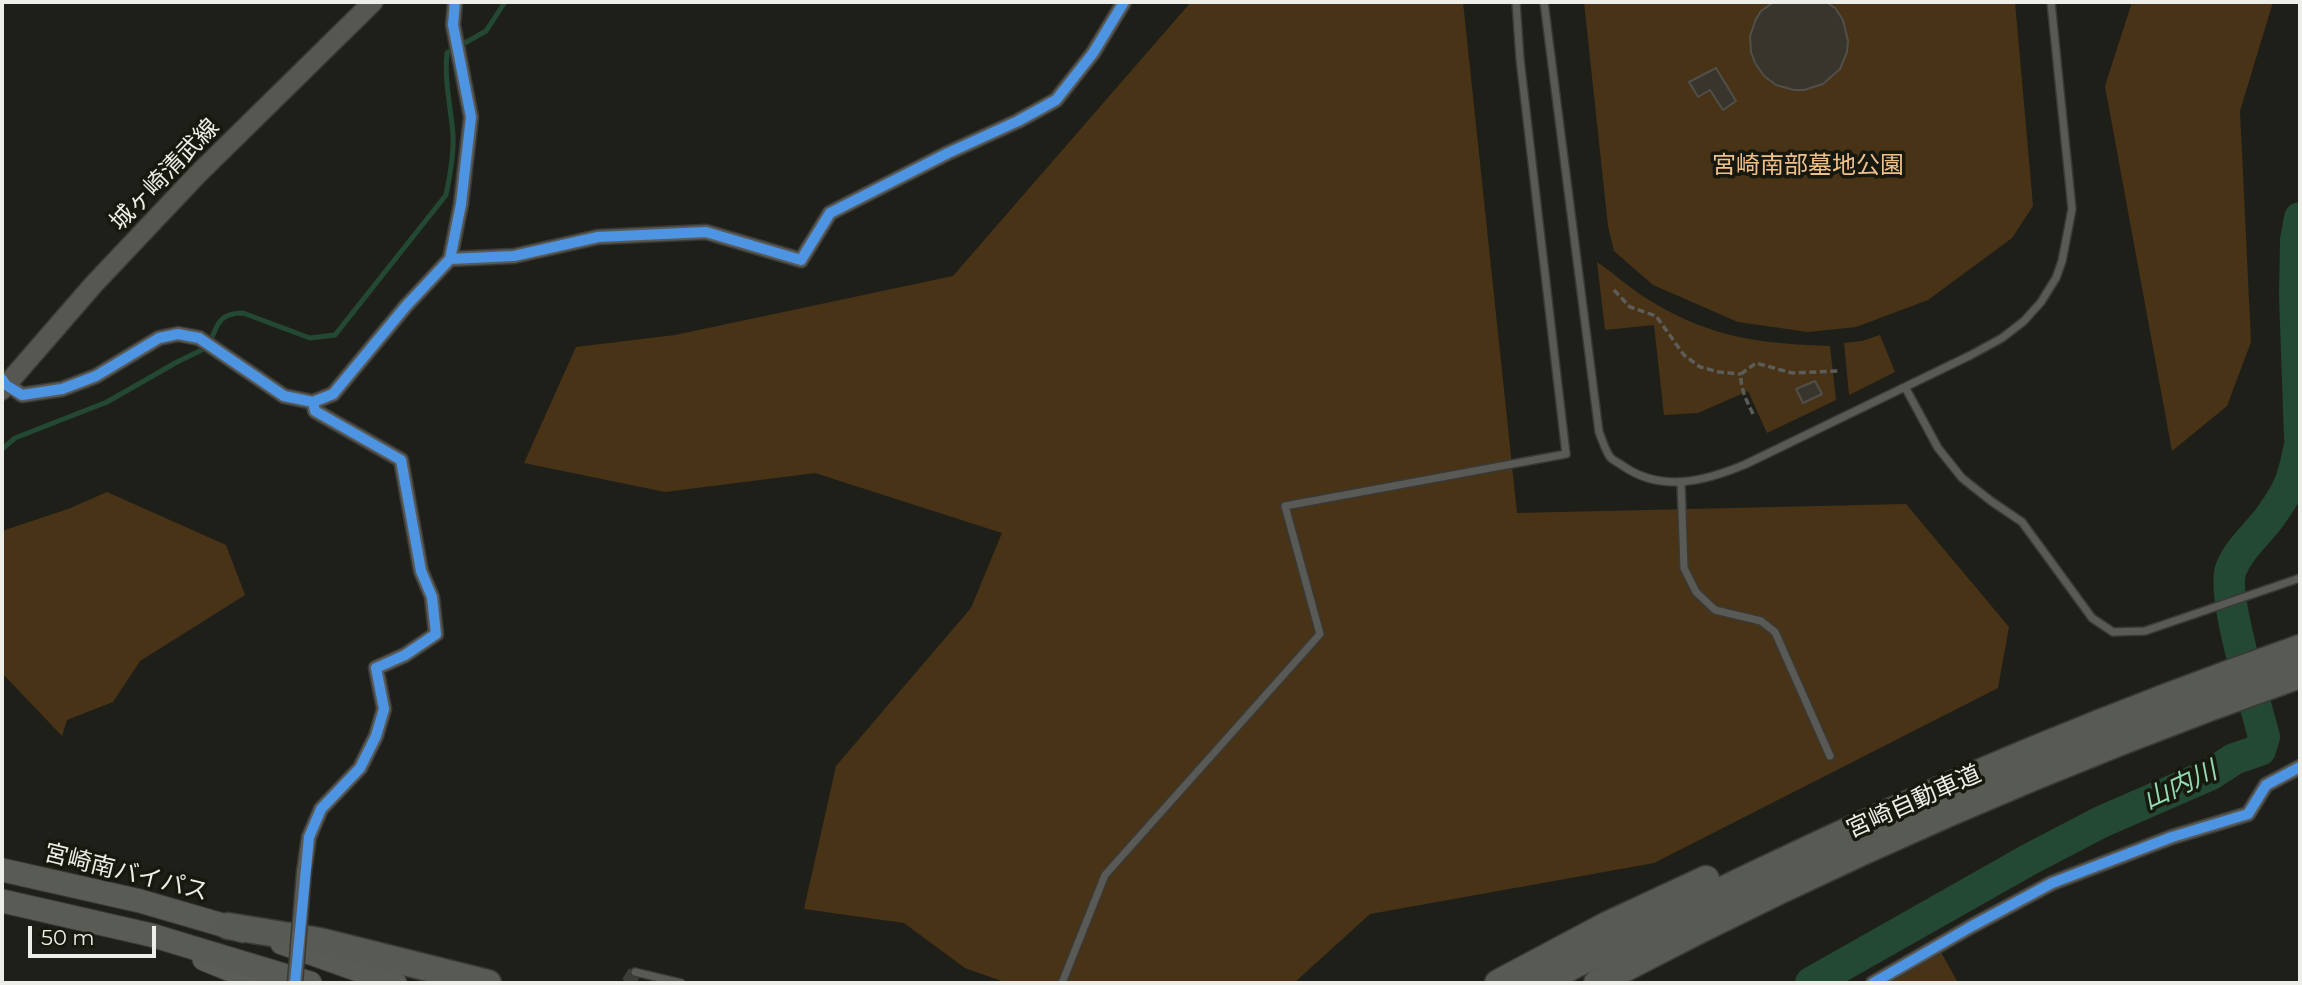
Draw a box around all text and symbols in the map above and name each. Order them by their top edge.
street label: 城ヶ崎清武線 [105,113,225,237]
park label: 宮崎南部墓地公園 [1712,152,1904,180]
water label: 山内川 [2138,755,2222,817]
street label: 宮崎自動車道 [1842,760,1986,844]
street label: 宮崎南バイパス [41,839,211,907]
scale bar [32,912,159,956]
text: 50 m [41,925,95,950]

